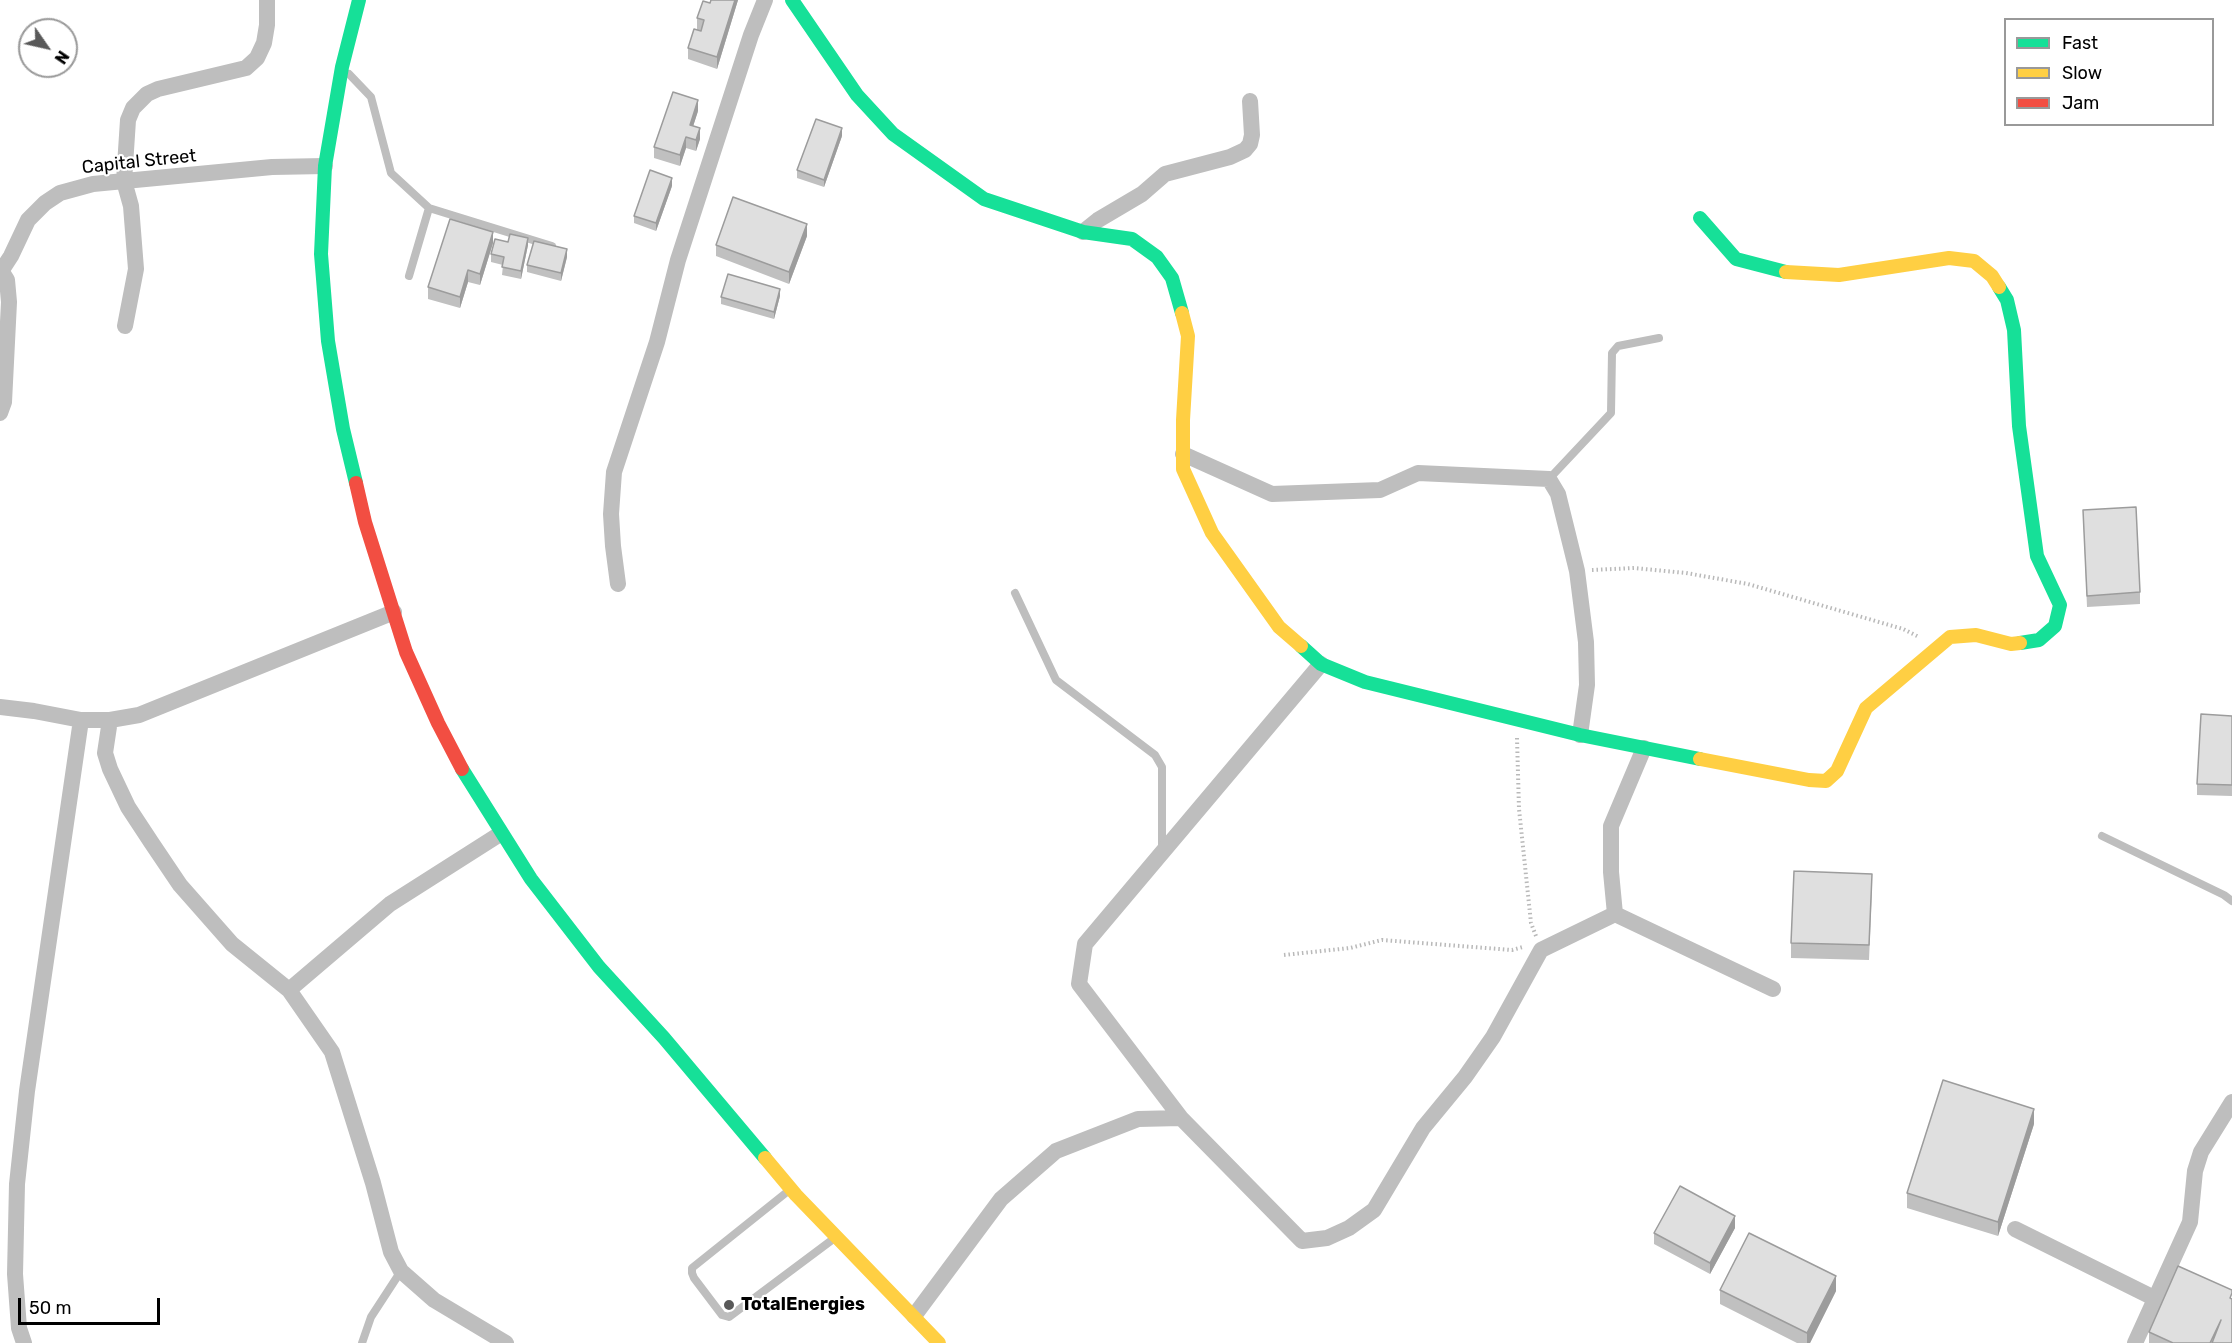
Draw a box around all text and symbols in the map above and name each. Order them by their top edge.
north arrow [18,18,78,78]
legend [2004,18,2214,126]
text: Fast [2062,32,2098,54]
text: N [51,47,73,67]
text: Slow [2062,62,2102,84]
text: Jam [2062,92,2099,114]
street label: Capital Street [81,145,197,179]
scale bar [21,1286,164,1324]
place label: TotalEnergies [741,1294,865,1316]
text: 50 m [29,1297,72,1319]
marker: TotalEnergies [722,1298,736,1312]

